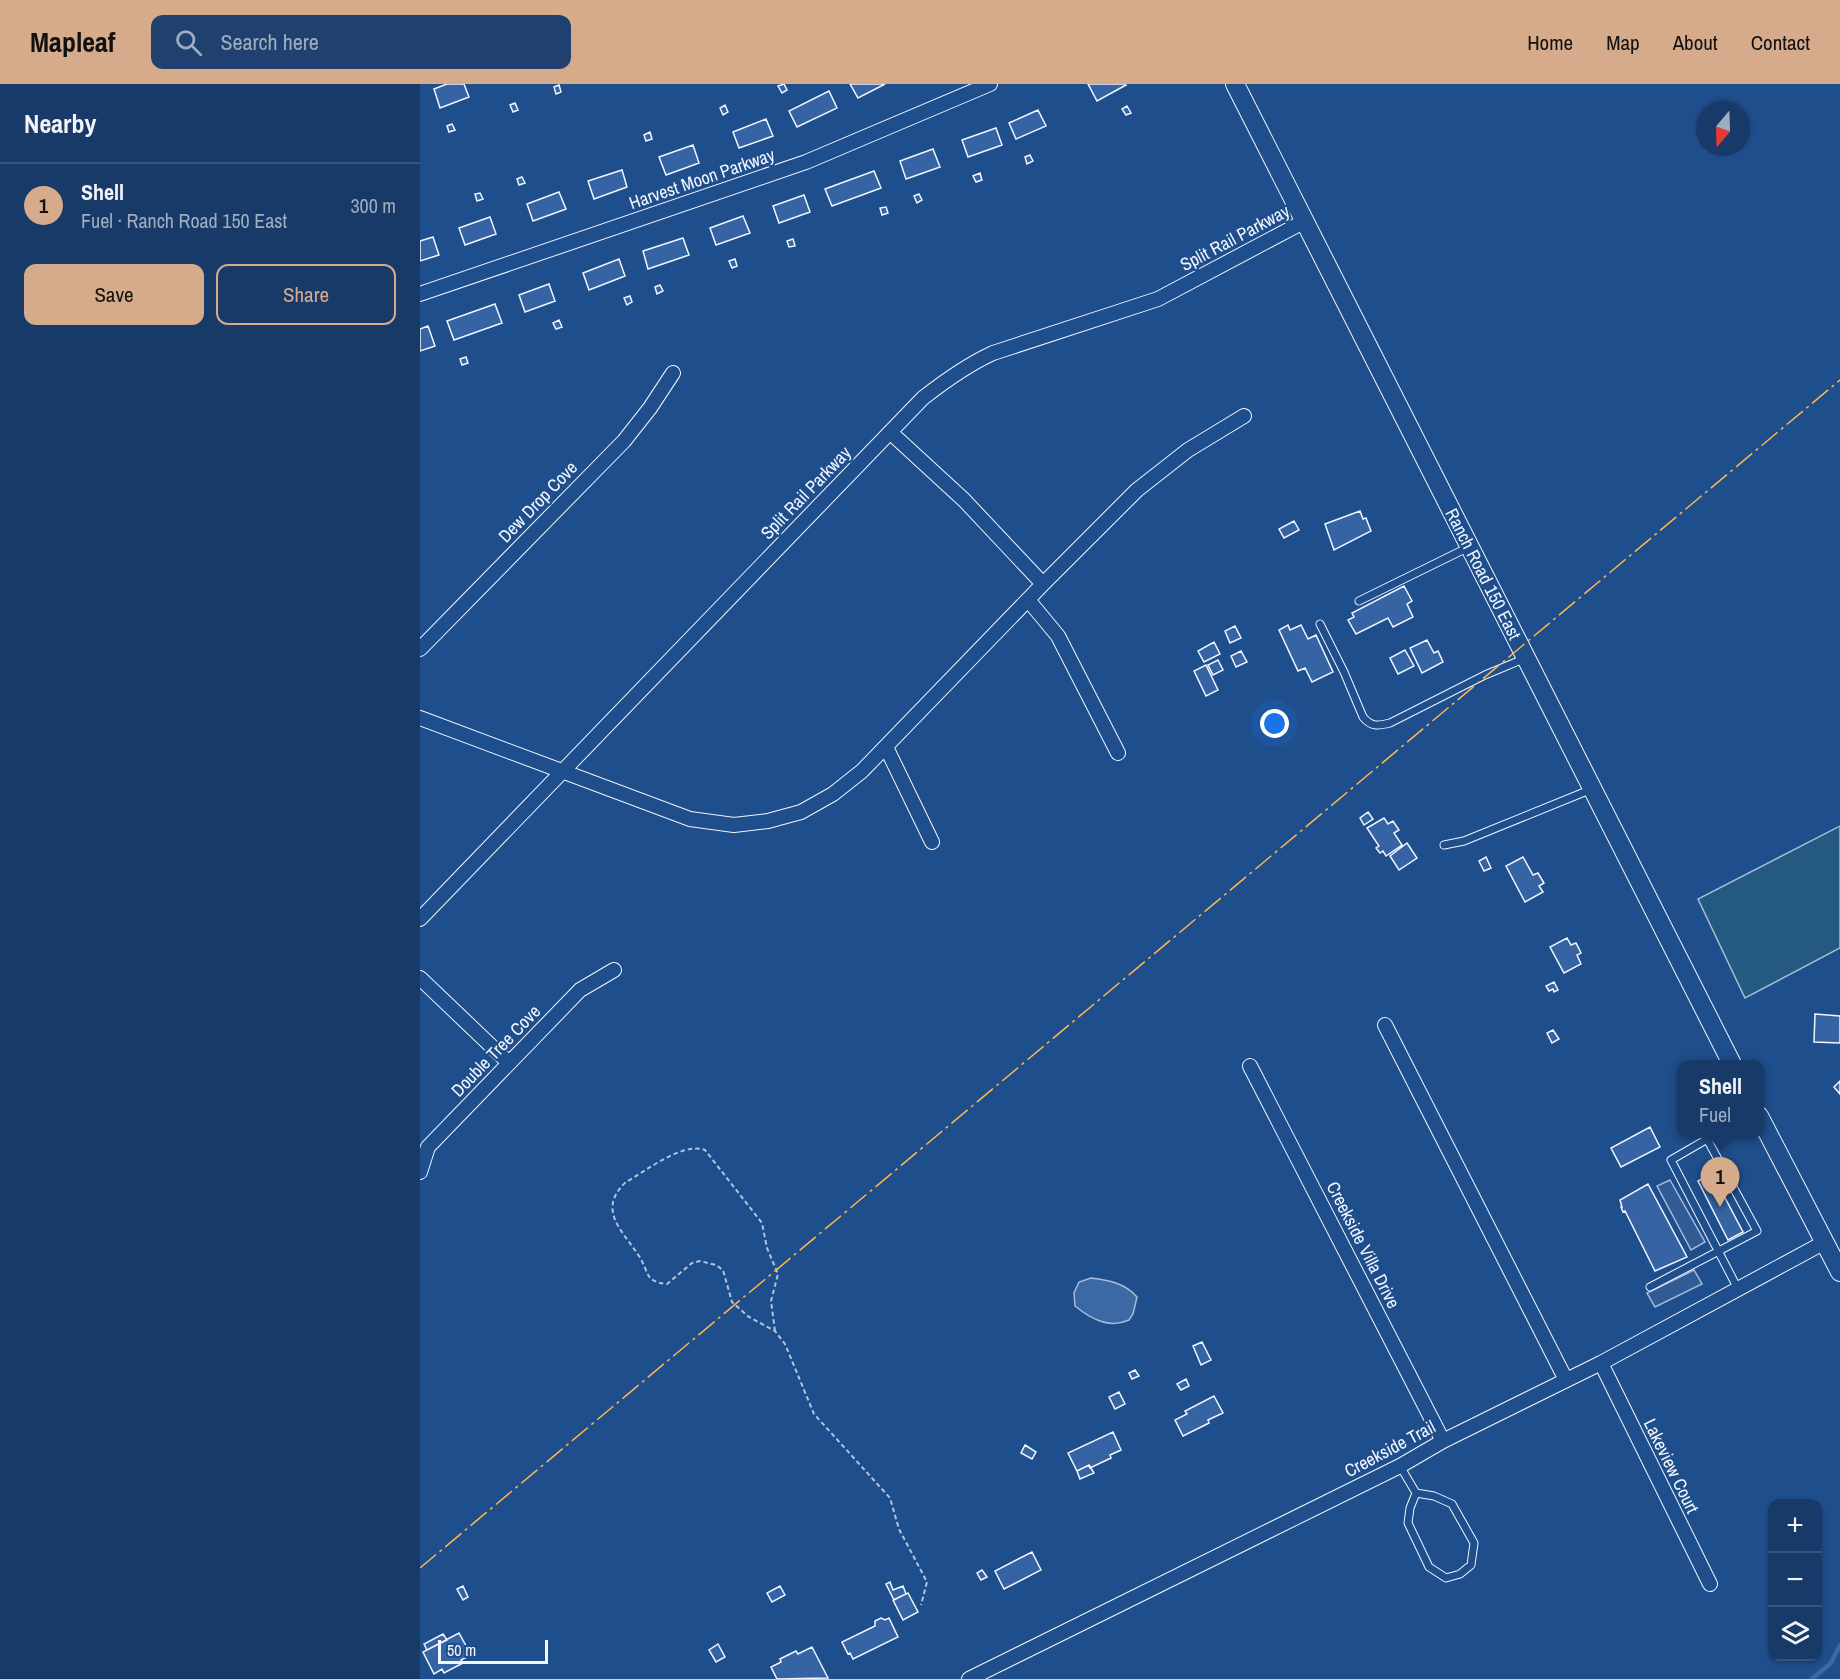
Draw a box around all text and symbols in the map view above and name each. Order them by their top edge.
search box [151,15,571,69]
text: Mapleaf [30,23,115,61]
icon: search [172,26,205,59]
text: Search here [220,27,319,57]
text: Home [1527,28,1573,57]
text: Map [1606,28,1640,57]
text: About [1673,28,1718,57]
text: Contact [1751,28,1810,57]
north arrow [1696,102,1750,156]
text: Nearby [24,106,96,141]
street label: Harvest Moon Parkway [626,142,779,215]
text: Shell [81,177,124,207]
text: 1 [39,192,48,219]
text: 300 m [350,192,396,219]
street label: Split Rail Parkway [1176,198,1294,277]
text: Fuel · Ranch Road 150 East [81,207,287,234]
button: Save [24,264,204,325]
button: Share [216,264,396,325]
street label: Split Rail Parkway [755,440,857,545]
street label: Dew Drop Cove [492,456,583,548]
street label: Ranch Road 150 East [1440,504,1527,644]
your location [1260,709,1289,738]
street label: Double Tree Cove [445,999,546,1102]
popup [1677,1060,1764,1138]
text: Shell [1699,1071,1742,1101]
text: Fuel [1699,1101,1731,1128]
pin: 1 [1700,1158,1740,1207]
street label: Creekside Villa Drive [1321,1177,1406,1312]
street label: Creekside Trail [1340,1414,1440,1483]
street label: Lakeview Court [1638,1414,1705,1517]
map controls [1768,1499,1822,1661]
button: + [1768,1499,1822,1553]
button: − [1768,1553,1822,1607]
button: layers [1768,1607,1822,1661]
scale bar [438,1637,548,1664]
text: 50 m [447,1639,476,1661]

